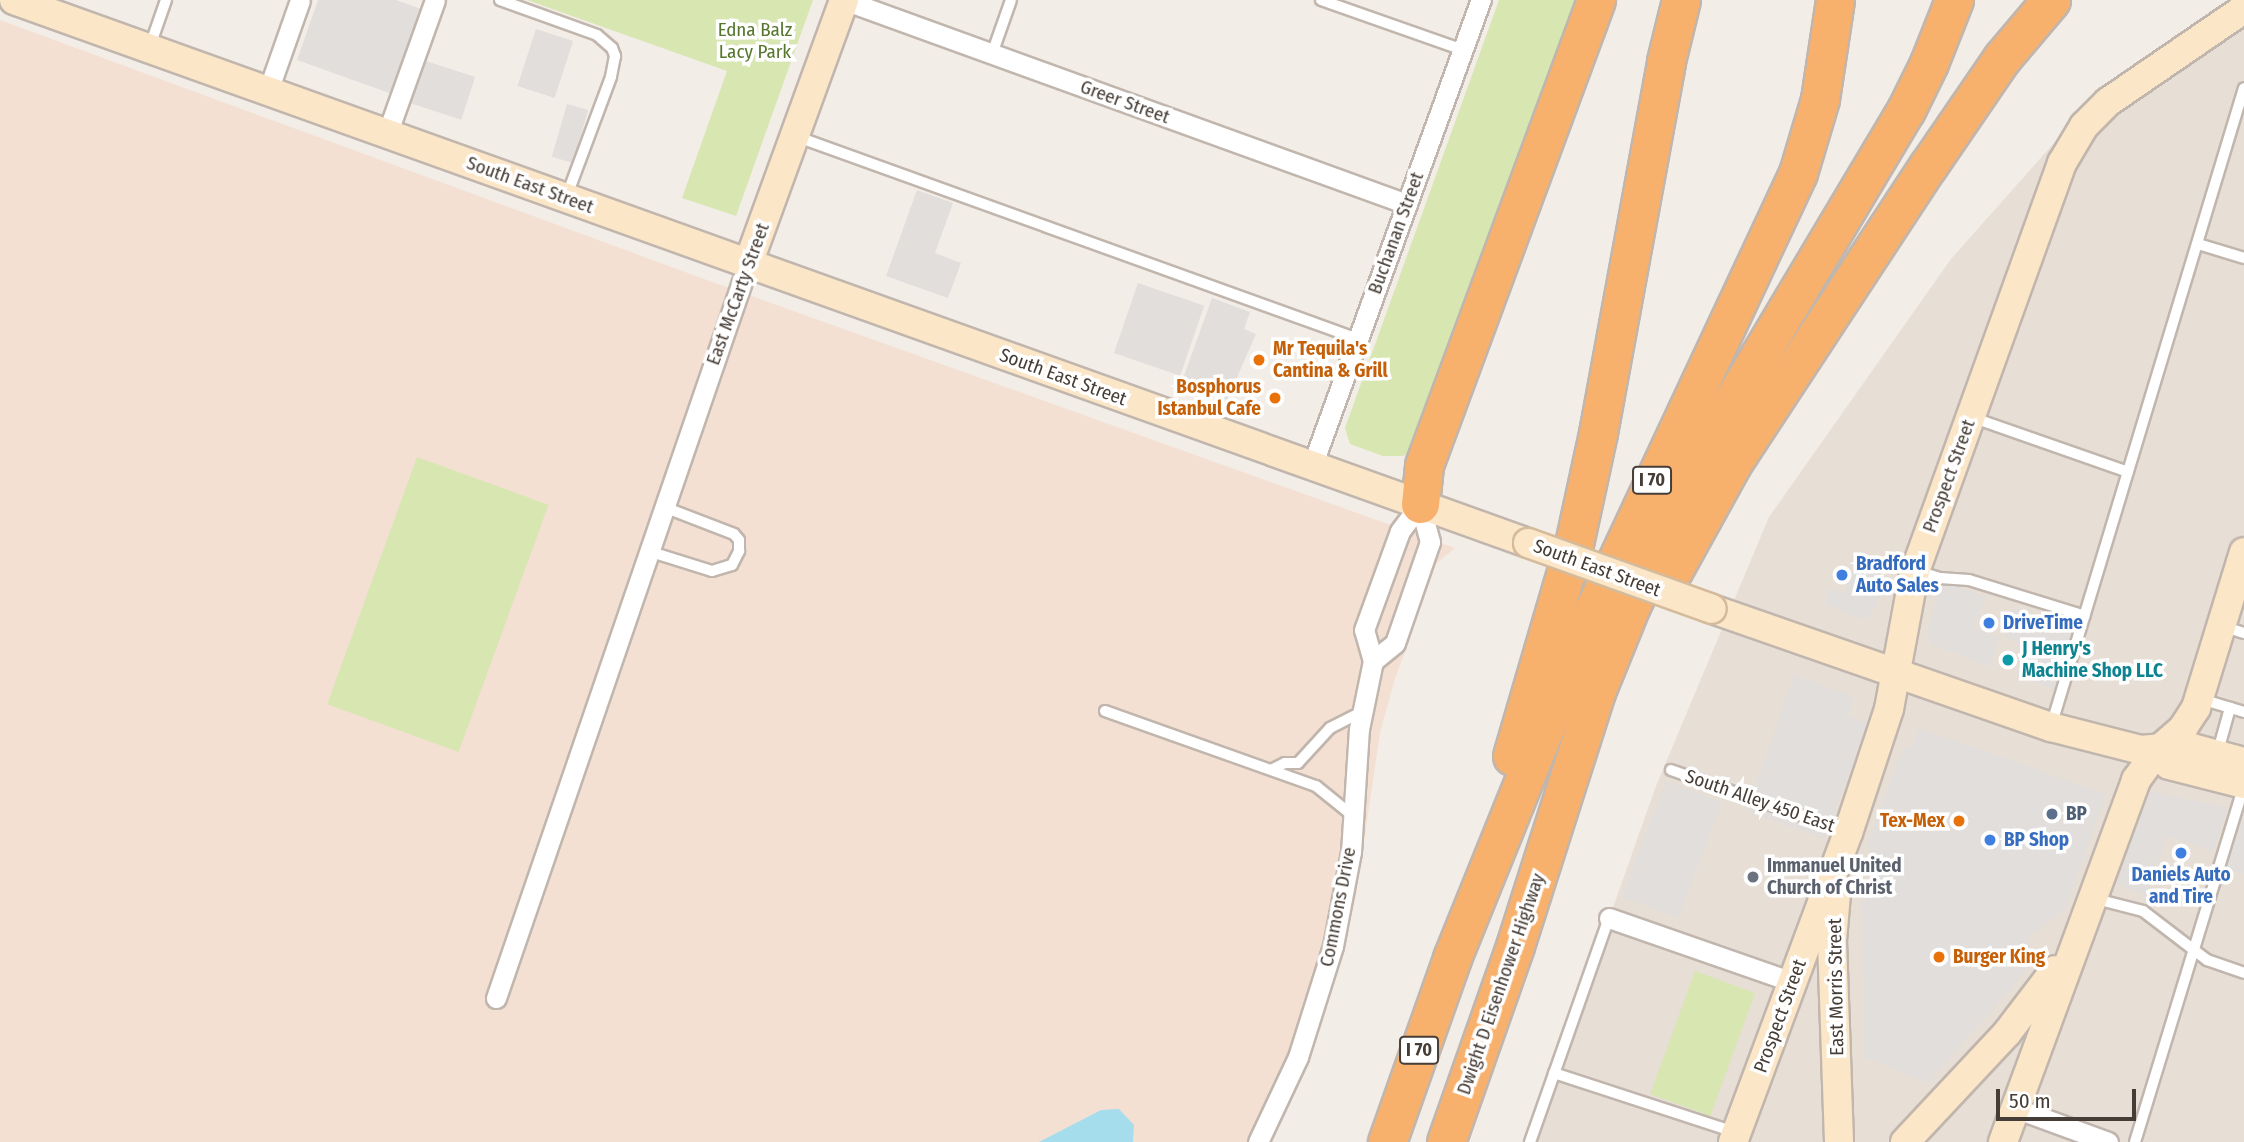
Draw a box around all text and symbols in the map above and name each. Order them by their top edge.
park label: Edna Balz Lacy Park [718,19,792,63]
street label: Greer Street [1077,75,1173,129]
street label: South East Street [463,151,597,219]
street label: Buchanan Street [1363,169,1429,297]
street label: East McCarty Street [702,220,774,368]
place label: Mr Tequila's Cantina & Grill [1273,338,1388,382]
street label: South East Street [996,343,1130,411]
marker: Mr Tequila's Cantina & Grill [1251,352,1267,368]
place label: Bosphorus Istanbul Cafe [1157,376,1261,420]
marker: Bosphorus Istanbul Cafe [1267,390,1283,406]
street label: Prospect Street [1918,416,1980,536]
road number: I 70 [1631,466,1673,494]
street label: South East Street [1530,534,1664,602]
place label: Bradford Auto Sales [1856,553,1939,597]
marker: Bradford Auto Sales [1834,567,1850,583]
place label: DriveTime [2003,612,2083,634]
marker: DriveTime [1981,615,1997,631]
place label: J Henry's Machine Shop LLC [2022,638,2163,682]
marker: J Henry's Machine Shop LLC [2000,652,2016,668]
street label: South Alley 450 East [1682,765,1838,837]
place label: BP [2066,803,2087,825]
marker: BP [2044,806,2060,822]
place label: Tex-Mex [1880,810,1945,832]
marker: Tex-Mex [1951,813,1967,829]
place label: BP Shop [2004,829,2069,851]
marker: BP Shop [1982,832,1998,848]
street label: Commons Drive [1315,845,1361,969]
marker: Daniels Auto and Tire [2173,845,2189,861]
place label: Immanuel United Church of Christ [1767,855,1902,899]
place label: Daniels Auto and Tire [2131,864,2231,908]
marker: Immanuel United Church of Christ [1745,869,1761,885]
street label: Dwight D Eisenhower Highway [1452,870,1550,1098]
street label: East Morris Street [1823,918,1849,1056]
place label: Burger King [1953,946,2045,968]
marker: Burger King [1931,949,1947,965]
street label: Prospect Street [1749,956,1811,1076]
road number: I 70 [1398,1036,1440,1064]
scale bar [1999,1076,2139,1120]
text: 50 m [2009,1088,2051,1114]

